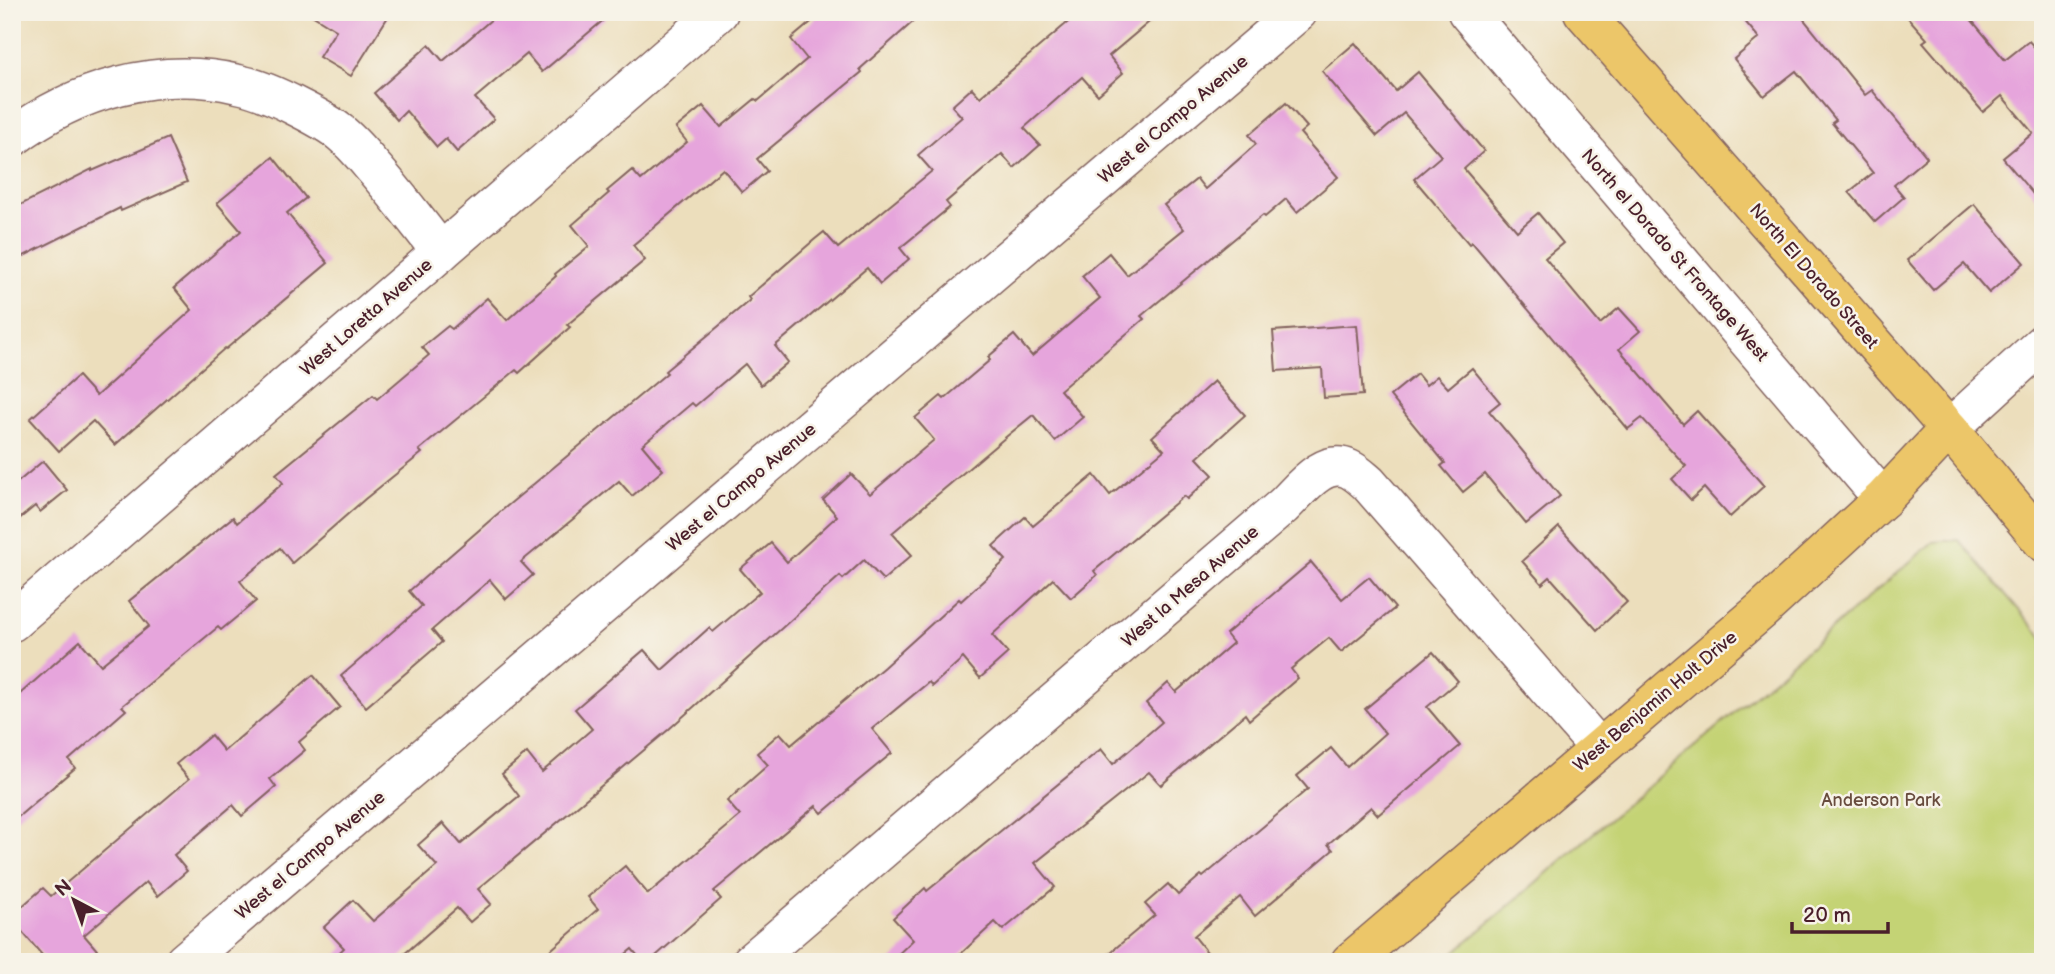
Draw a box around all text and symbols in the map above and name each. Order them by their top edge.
street label: West el Campo Avenue [1094,50,1253,188]
street label: North el Dorado St Frontage West [1577,145,1773,366]
street label: North El Dorado Street [1745,199,1883,354]
street label: West Loretta Avenue [296,254,437,380]
street label: West el Campo Avenue [662,418,821,556]
street label: West la Mesa Avenue [1117,521,1263,652]
street label: West Benjamin Holt Drive [1569,627,1742,776]
street label: West el Campo Avenue [231,786,390,924]
park label: Anderson Park [1822,790,1941,811]
north arrow [38,866,108,936]
text: N [51,875,77,902]
scale bar [1792,890,1889,934]
text: 20 m [1803,903,1851,928]

